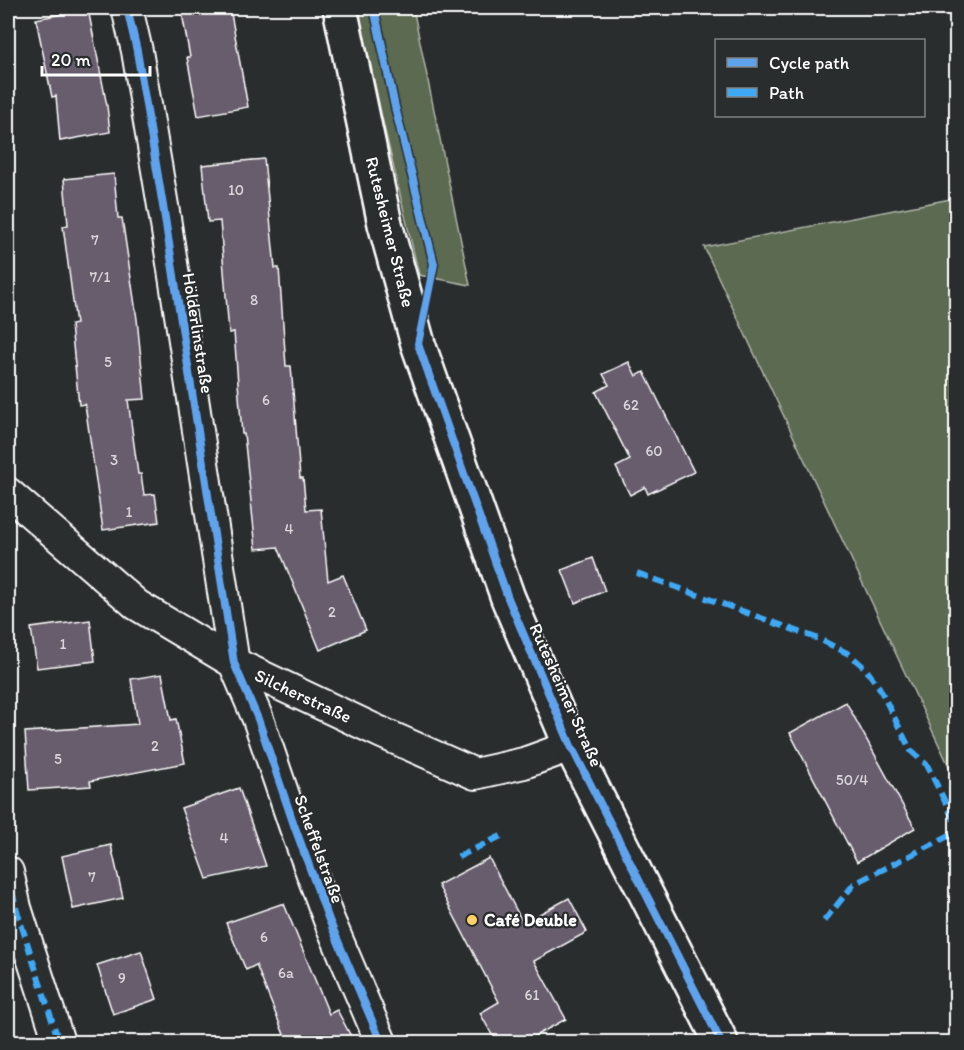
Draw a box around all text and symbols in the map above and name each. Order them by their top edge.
scale bar [42,39,150,77]
legend [715,39,925,117]
text: 20 m [51,49,91,71]
text: Cycle path [769,52,850,74]
text: Path [769,82,804,104]
street label: Rutesheimer Straße [361,154,419,310]
house number: 10 [228,181,244,199]
house number: 7 [91,231,99,249]
house number: 7/1 [90,268,110,286]
street label: Hölderlinstraße [178,271,218,395]
house number: 8 [250,291,258,309]
house number: 5 [104,353,112,371]
house number: 6 [262,391,270,409]
house number: 62 [623,396,639,414]
house number: 60 [645,442,663,460]
house number: 3 [110,451,118,469]
house number: 1 [126,503,133,521]
house number: 4 [284,520,294,538]
house number: 2 [328,603,336,621]
street label: Rutesheimer Straße [525,620,607,770]
house number: 1 [60,635,67,653]
street label: Silcherstraße [251,664,355,728]
house number: 2 [151,737,159,755]
house number: 5 [54,750,62,768]
house number: 50/4 [836,771,868,789]
street label: Scheffelstraße [289,792,349,906]
house number: 4 [219,829,229,847]
house number: 7 [88,868,96,886]
place label: Café Deuble [484,909,577,931]
marker: Café Deuble [465,913,479,927]
house number: 6 [260,928,268,946]
house number: 6a [278,964,294,982]
house number: 9 [118,969,126,987]
house number: 61 [525,986,539,1004]

